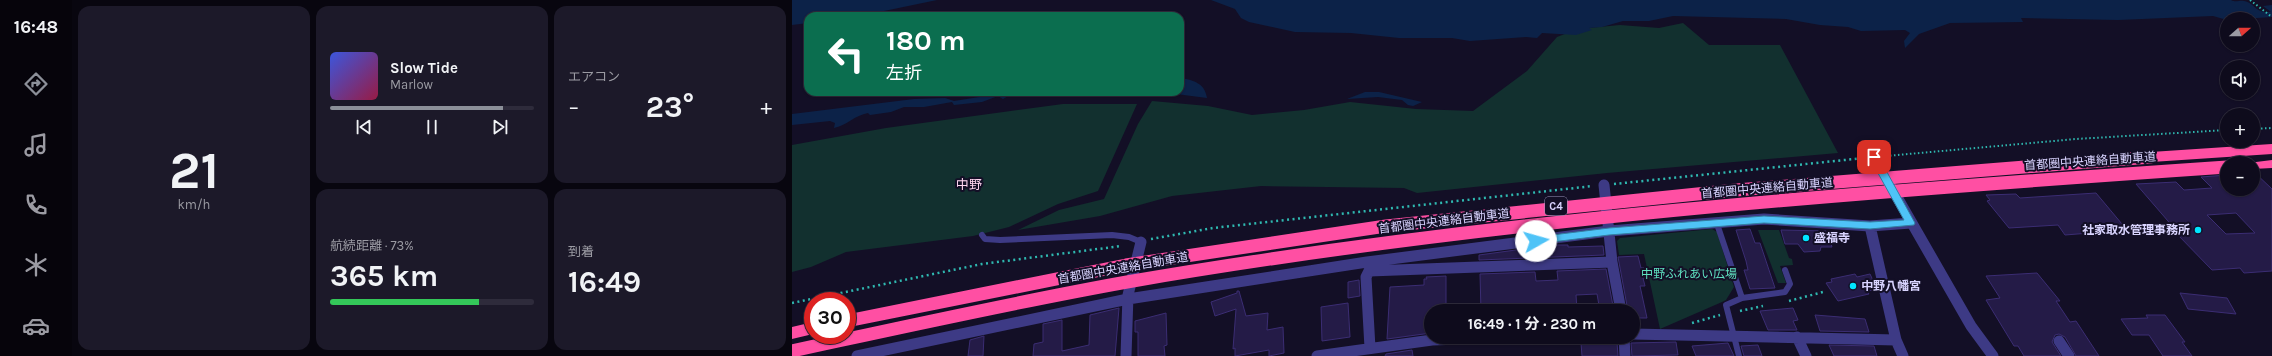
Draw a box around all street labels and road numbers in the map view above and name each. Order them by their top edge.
street label: 首都圏中央連絡自動車道 [2024,149,2156,173]
street label: 首都圏中央連絡自動車道 [1701,175,1833,201]
road number: C4 [1545,197,1567,215]
street label: 首都圏中央連絡自動車道 [1378,206,1510,236]
street label: 首都圏中央連絡自動車道 [1057,250,1189,286]

